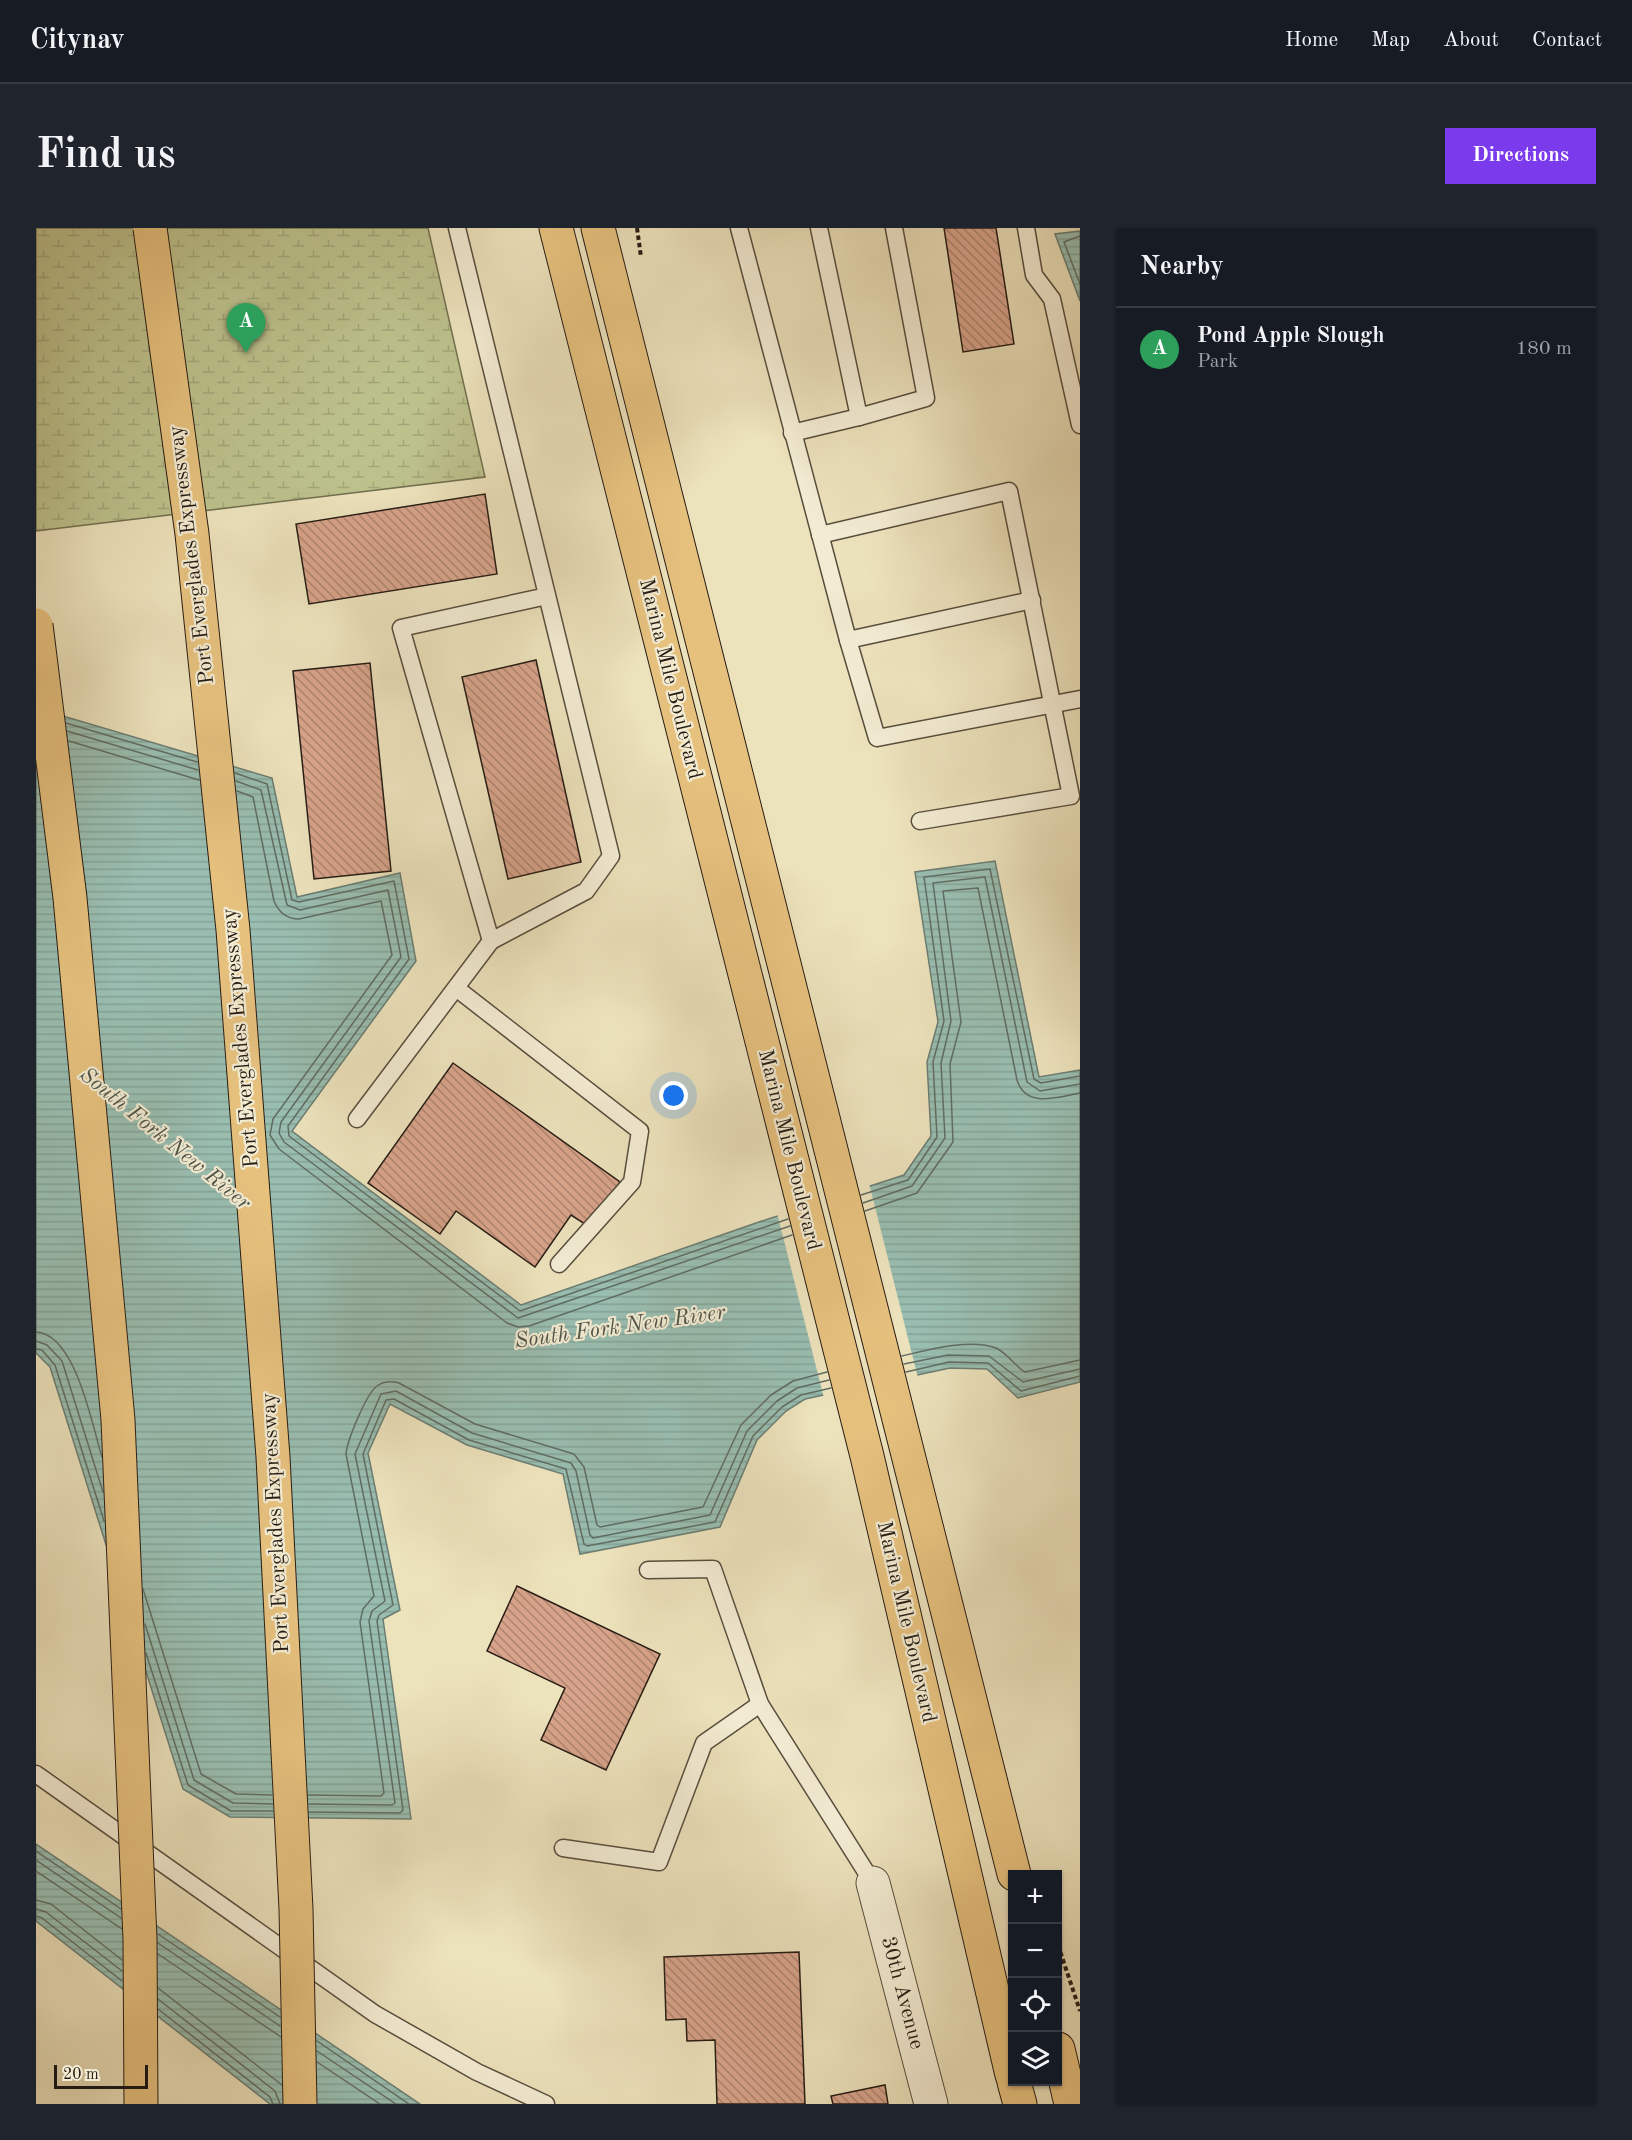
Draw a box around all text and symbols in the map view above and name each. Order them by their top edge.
text: Citynav [30,27,125,55]
text: Home [1285,30,1338,51]
text: Map [1371,30,1410,51]
text: About [1443,30,1499,51]
text: Contact [1532,30,1602,51]
button: Directions [1445,128,1596,184]
text: Find us [36,135,175,177]
text: Nearby [1140,254,1224,280]
pin: A [226,304,266,353]
text: Pond Apple Slough [1197,325,1385,347]
text: A [1152,339,1167,359]
text: 180 m [1516,339,1572,359]
text: Park [1197,352,1238,372]
street label: Port Everglades Expressway [166,424,218,686]
street label: Marina Mile Boulevard [635,576,705,782]
street label: Port Everglades Expressway [219,907,263,1169]
street label: Marina Mile Boulevard [754,1047,824,1253]
water label: South Fork New River [75,1064,255,1215]
your location [659,1081,688,1110]
water label: South Fork New River [513,1301,727,1353]
street label: Port Everglades Expressway [259,1392,293,1654]
street label: Marina Mile Boulevard [873,1519,939,1725]
map controls [1008,1870,1062,2086]
button: + [1008,1870,1062,1924]
button: − [1008,1924,1062,1978]
street label: 30th Avenue [877,1934,927,2052]
button: locate [1008,1978,1062,2032]
button: layers [1008,2032,1062,2086]
scale bar [54,2062,148,2090]
text: 20 m [63,2067,99,2083]

